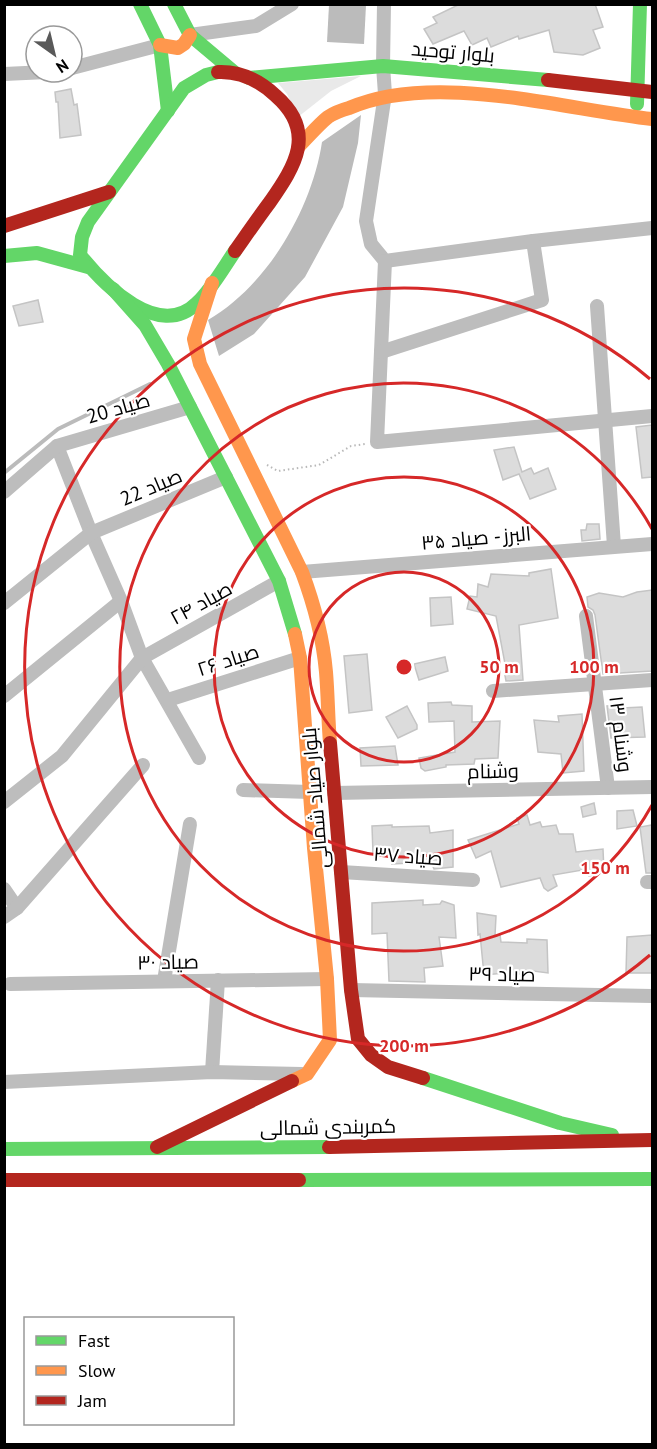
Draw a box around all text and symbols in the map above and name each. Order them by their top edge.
north arrow [24,24,84,84]
street label: بلوار توحید [410,35,496,69]
text: N [52,55,72,78]
street label: صیاد 20 [83,387,153,429]
street label: صیاد 22 [116,462,186,512]
street label: البرز - صیاد ۳۵ [420,520,532,556]
street label: صیاد ۲۴ [165,575,237,631]
street label: صیاد ۲۶ [194,638,262,682]
text: 50 m [479,655,519,678]
text: 100 m [569,655,619,678]
centre of rings [394,657,414,677]
street label: وشنام ۱۳ [602,694,639,774]
street label: بلوار صیاد شمالی [296,726,334,870]
street label: وشنام [467,758,519,785]
street label: صیاد ۳۷ [373,841,443,871]
text: 150 m [580,856,630,879]
street label: صیاد ۳۰ [137,948,199,976]
street label: صیاد ۳۹ [468,960,536,988]
text: 200 m [379,1034,429,1057]
street label: کمربندی شمالی [260,1113,396,1141]
legend [24,1317,234,1425]
text: Fast [78,1329,110,1352]
text: Slow [78,1359,116,1382]
text: Jam [77,1389,107,1412]

